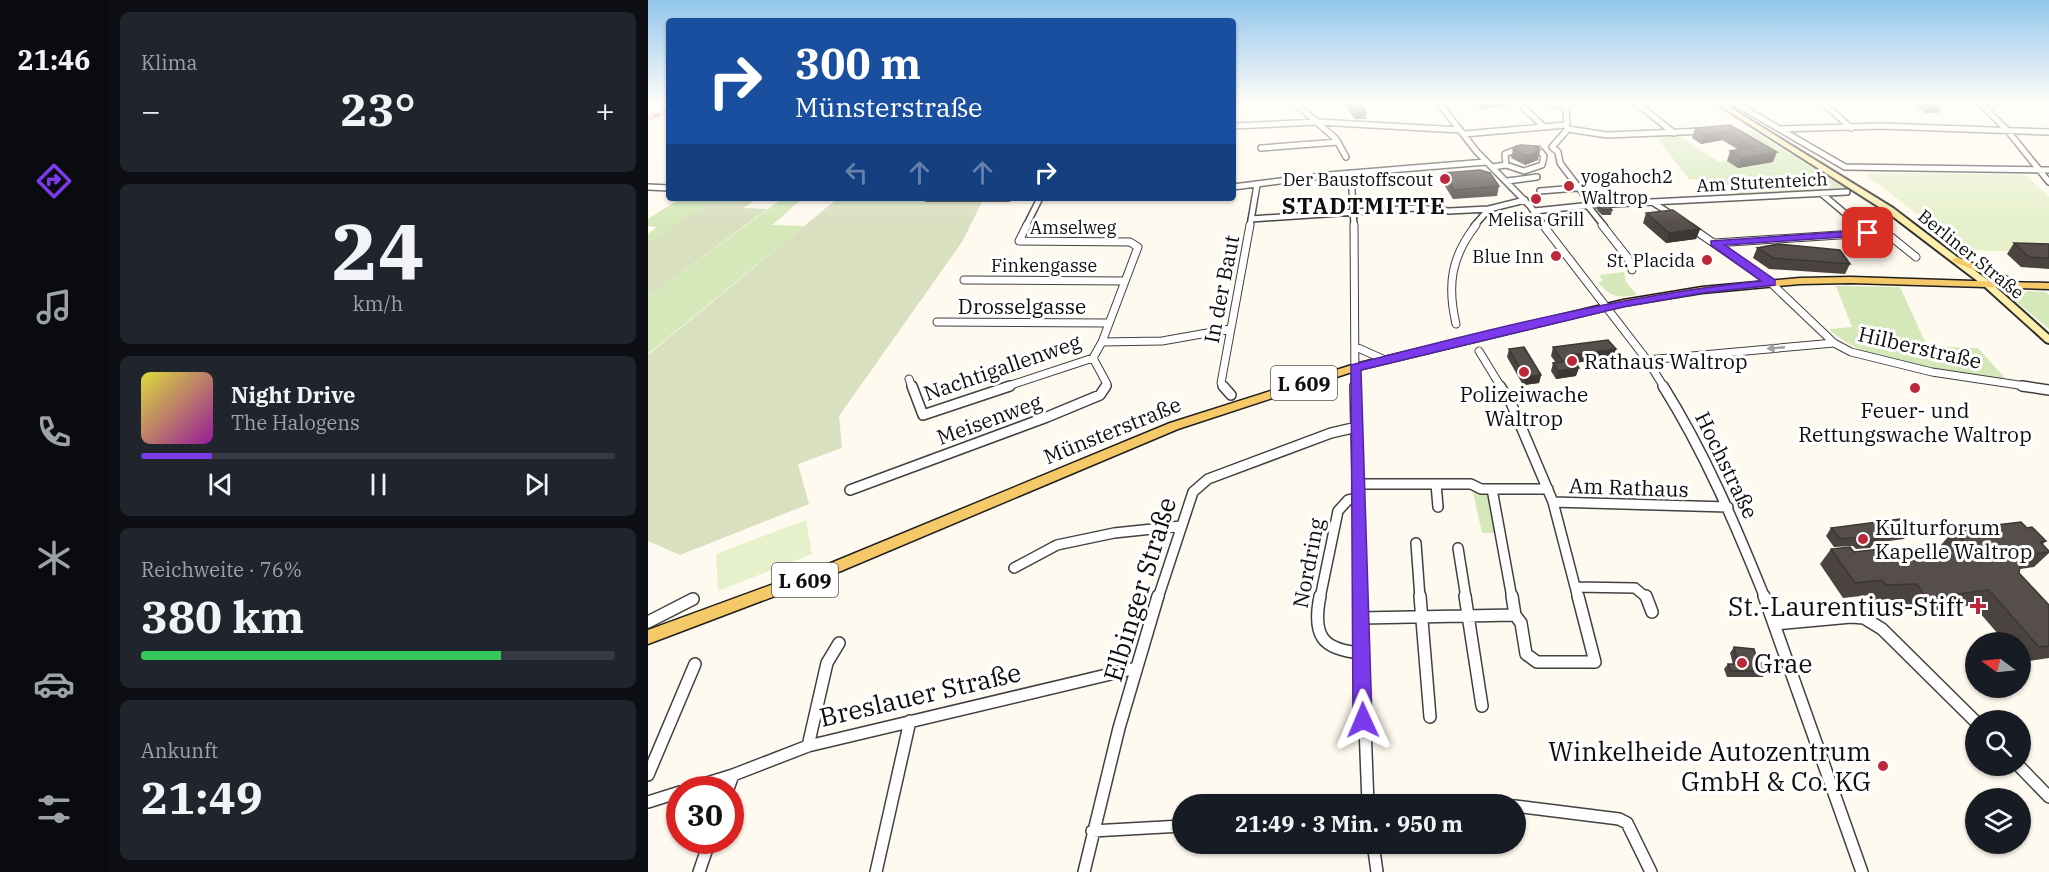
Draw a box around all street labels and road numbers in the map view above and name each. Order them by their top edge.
street label: Am Stutenteich [1696,167,1828,197]
street label: Berliner Straße [1913,204,2029,304]
street label: Amselweg [1030,216,1117,239]
street label: In der Baut [1197,233,1245,345]
street label: Finkengasse [991,254,1097,277]
street label: Drosselgasse [958,292,1086,320]
street label: Hilberstraße [1856,319,1984,375]
street label: Nachtigallenweg [920,327,1085,407]
road number: L 609 [1271,366,1337,400]
street label: Meisenweg [933,387,1046,451]
street label: Münsterstraße [1039,390,1185,470]
street label: Hochstraße [1689,407,1765,523]
street label: Am Rathaus [1569,471,1689,503]
street label: Elbinger Straße [1095,493,1183,685]
street label: Nordring [1286,515,1331,610]
road number: L 609 [772,563,838,597]
street label: Breslauer Straße [816,654,1024,734]

